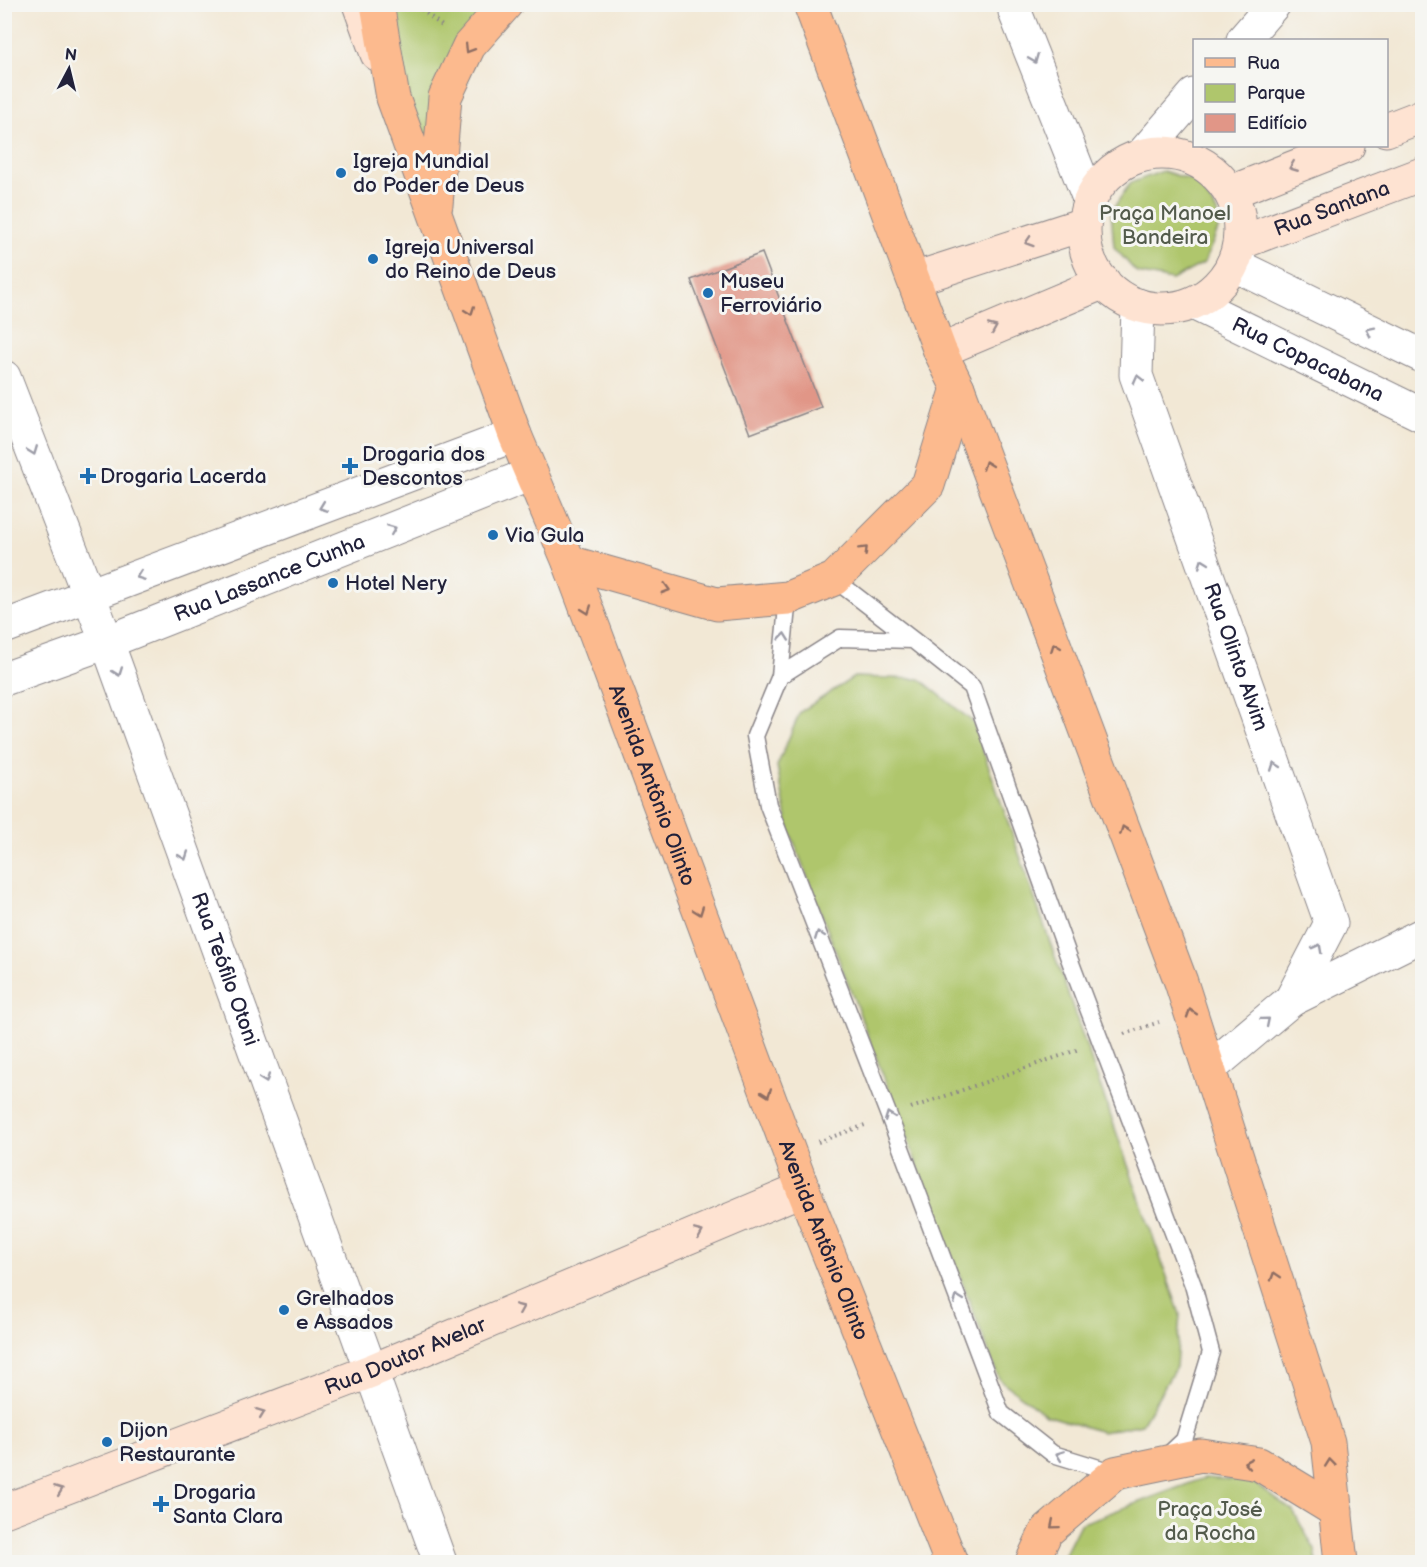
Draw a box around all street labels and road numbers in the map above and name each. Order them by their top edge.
street label: Rua Santana [1270,175,1393,242]
street label: Rua Copacabana [1228,312,1388,407]
street label: Rua Lassance Cunha [170,529,369,627]
street label: Rua Olinto Alvim [1198,580,1274,734]
street label: Avenida Antônio Olinto [603,681,701,890]
street label: Rua Teófilo Otoni [186,889,264,1049]
street label: Avenida Antônio Olinto [773,1137,874,1344]
street label: Rua Doutor Avelar [321,1312,490,1401]

